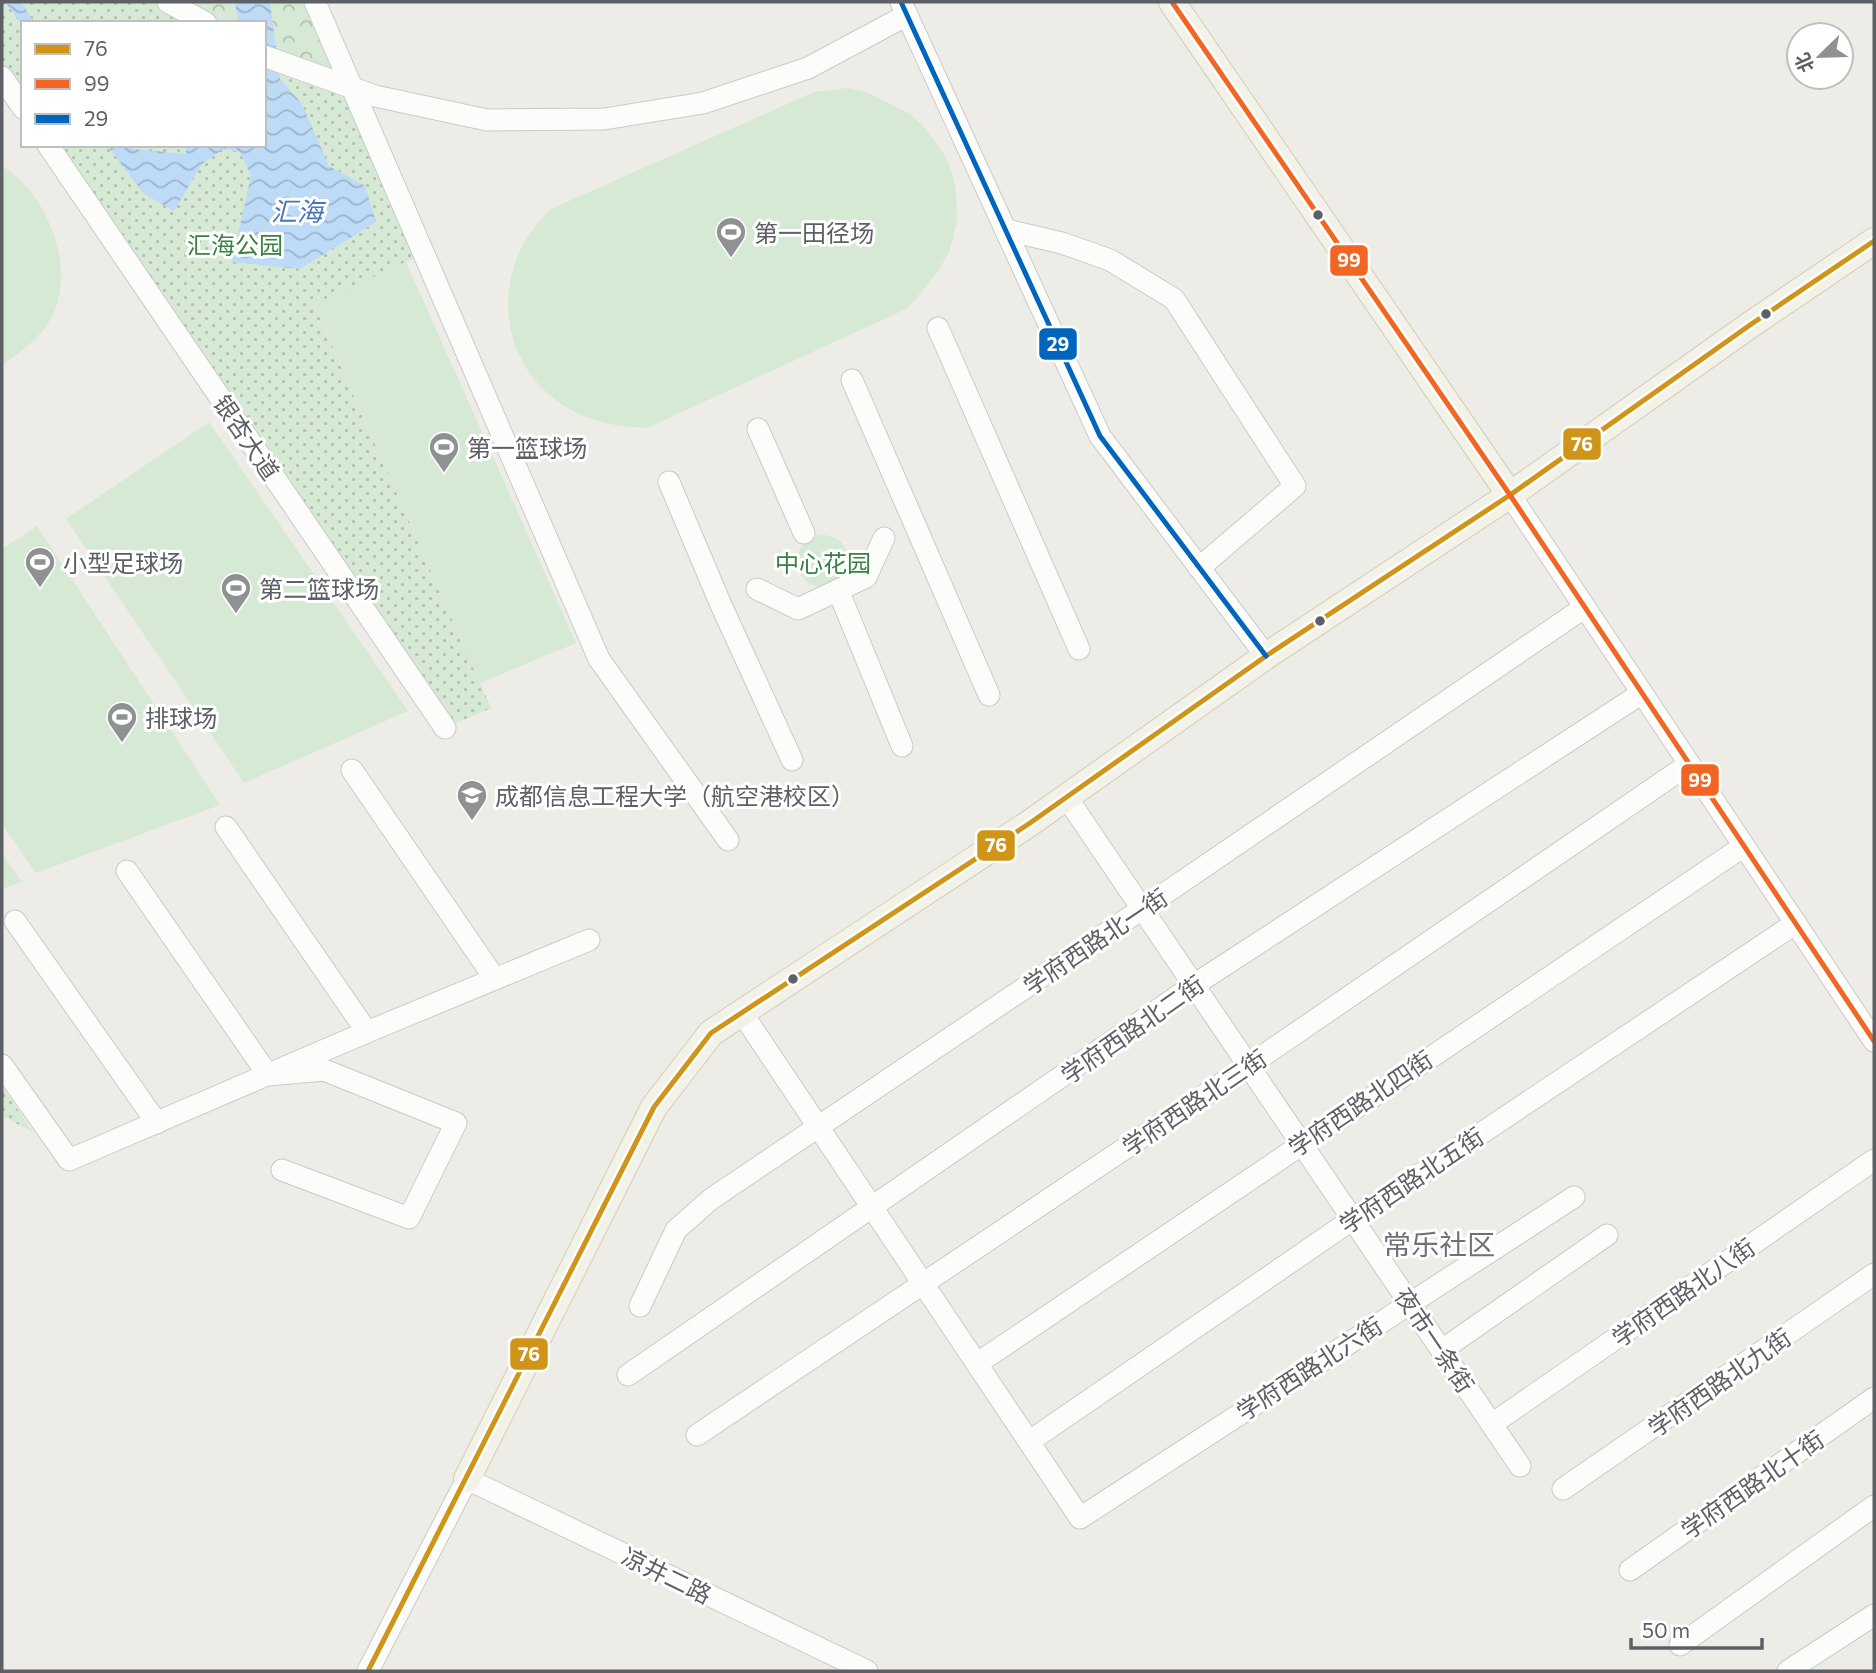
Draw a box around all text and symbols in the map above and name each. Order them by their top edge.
legend [21,21,266,147]
north arrow [1785,21,1855,91]
text: 76 [84,35,108,60]
text: 北 [1790,50,1818,76]
text: 99 [84,70,110,95]
text: 29 [84,105,108,130]
water label: 汇海 [271,195,327,226]
unlabelled marker [1311,208,1325,222]
sports icon: 第一田径场 [714,215,748,259]
place label: 第一田径场 [754,218,874,247]
park label: 汇海公园 [187,230,283,259]
line badge: 99 [1329,244,1369,277]
text: 99 [1337,248,1361,271]
unlabelled marker [1759,307,1773,321]
line badge: 29 [1038,327,1078,361]
text: 29 [1047,332,1069,355]
street label: 银杏大道 [208,389,286,485]
line badge: 76 [1562,427,1602,461]
sports icon: 第一篮球场 [427,430,461,474]
text: 76 [1571,432,1593,455]
place label: 第一篮球场 [467,433,587,462]
sports icon: 小型足球场 [23,545,57,589]
place label: 小型足球场 [63,548,183,577]
park label: 中心花园 [775,548,871,577]
sports icon: 第二篮球场 [219,571,253,615]
place label: 第二篮球场 [259,574,379,603]
unlabelled marker [1313,614,1327,628]
sports icon: 排球场 [105,700,139,744]
place label: 排球场 [145,703,217,732]
line badge: 99 [1680,763,1720,797]
text: 99 [1688,768,1712,791]
school or university icon: 成都信息工程大学（航空港校区） [455,778,489,822]
place label: 成都信息工程大学（航空港校区） [495,781,855,810]
line badge: 76 [976,829,1016,862]
text: 76 [985,833,1007,856]
street label: 学府西路北一街 [1017,882,1173,1000]
street label: 学府西路北二街 [1055,969,1209,1089]
unlabelled marker [786,972,800,986]
street label: 学府西路北三街 [1116,1043,1272,1161]
street label: 学府西路北四街 [1282,1044,1438,1162]
street label: 学府西路北五街 [1333,1121,1489,1239]
district label: 常乐社区 [1383,1227,1495,1261]
street label: 学府西路北八街 [1606,1232,1760,1352]
street label: 夜市一条街 [1389,1282,1481,1398]
street label: 学府西路北六街 [1231,1310,1387,1426]
street label: 学府西路北九街 [1642,1322,1796,1442]
line badge: 76 [509,1337,549,1371]
text: 76 [518,1342,540,1365]
street label: 学府西路北十街 [1675,1424,1829,1544]
street label: 凉井二路 [618,1541,716,1609]
scale bar [1631,1606,1762,1650]
text: 50 m [1642,1617,1690,1642]

